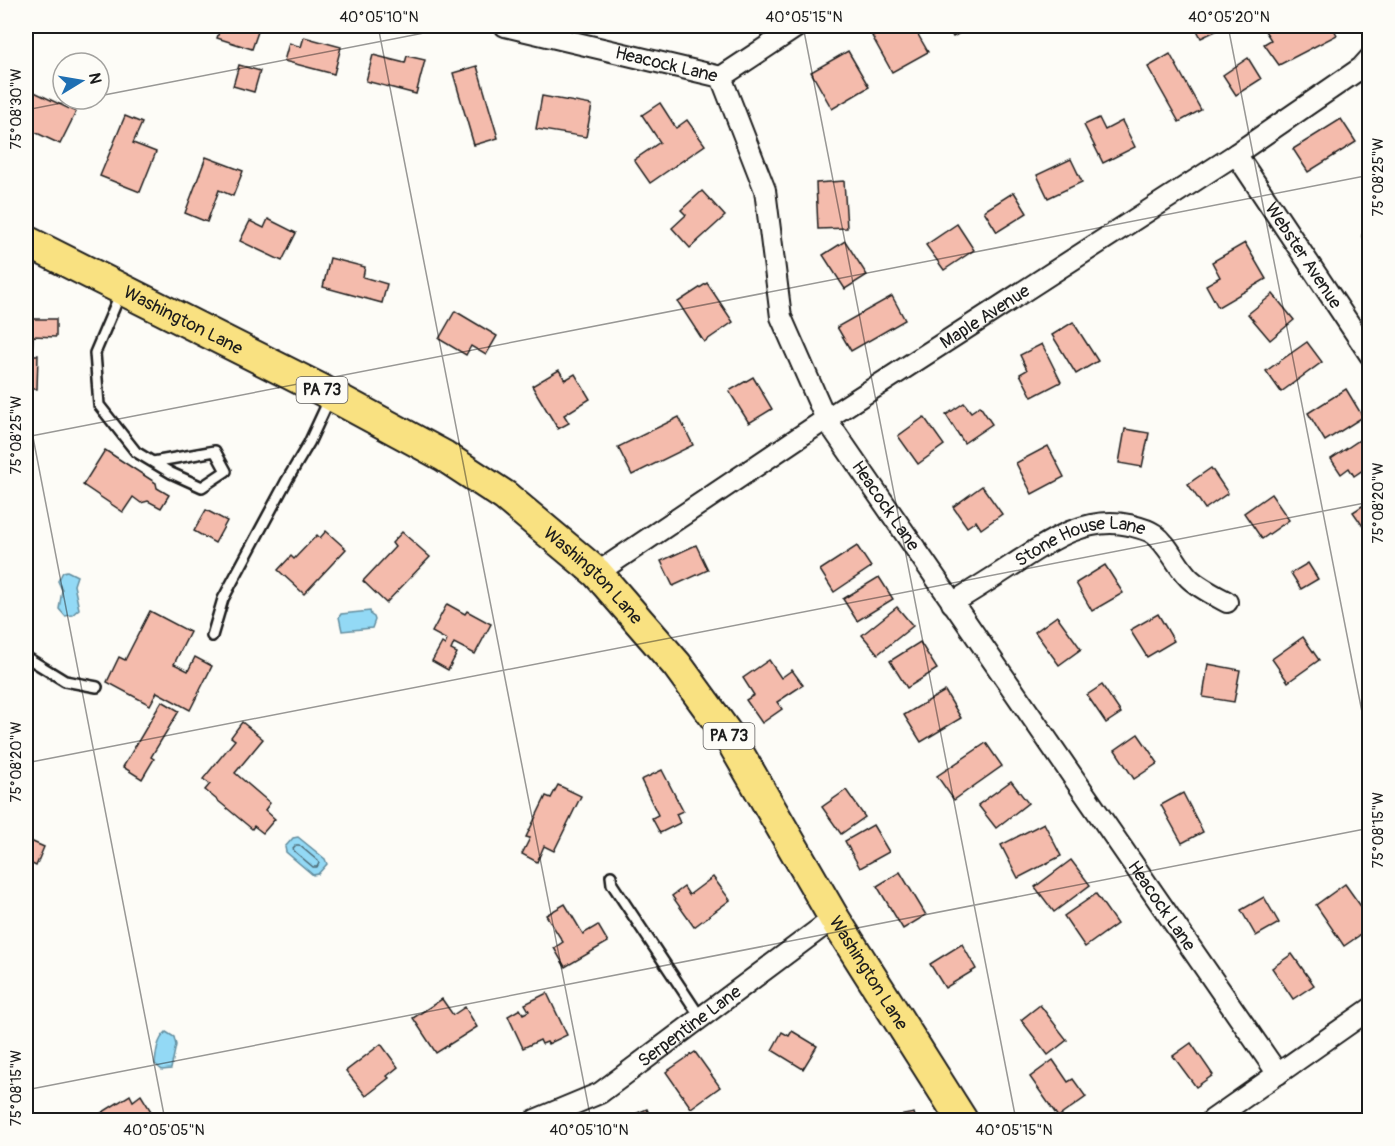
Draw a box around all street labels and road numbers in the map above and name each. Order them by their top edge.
street label: Heacock Lane [613,41,720,87]
street label: Webster Avenue [1260,198,1347,313]
street label: Maple Avenue [936,279,1034,354]
street label: Washington Lane [120,280,247,360]
road number: PA 73 [296,377,348,403]
street label: Heacock Lane [847,456,925,555]
street label: Stone House Lane [1011,511,1149,572]
street label: Washington Lane [539,522,648,629]
road number: PA 73 [704,723,754,749]
street label: Heacock Lane [1123,856,1201,955]
street label: Washington Lane [824,912,914,1034]
street label: Serpentine Lane [633,980,746,1072]

